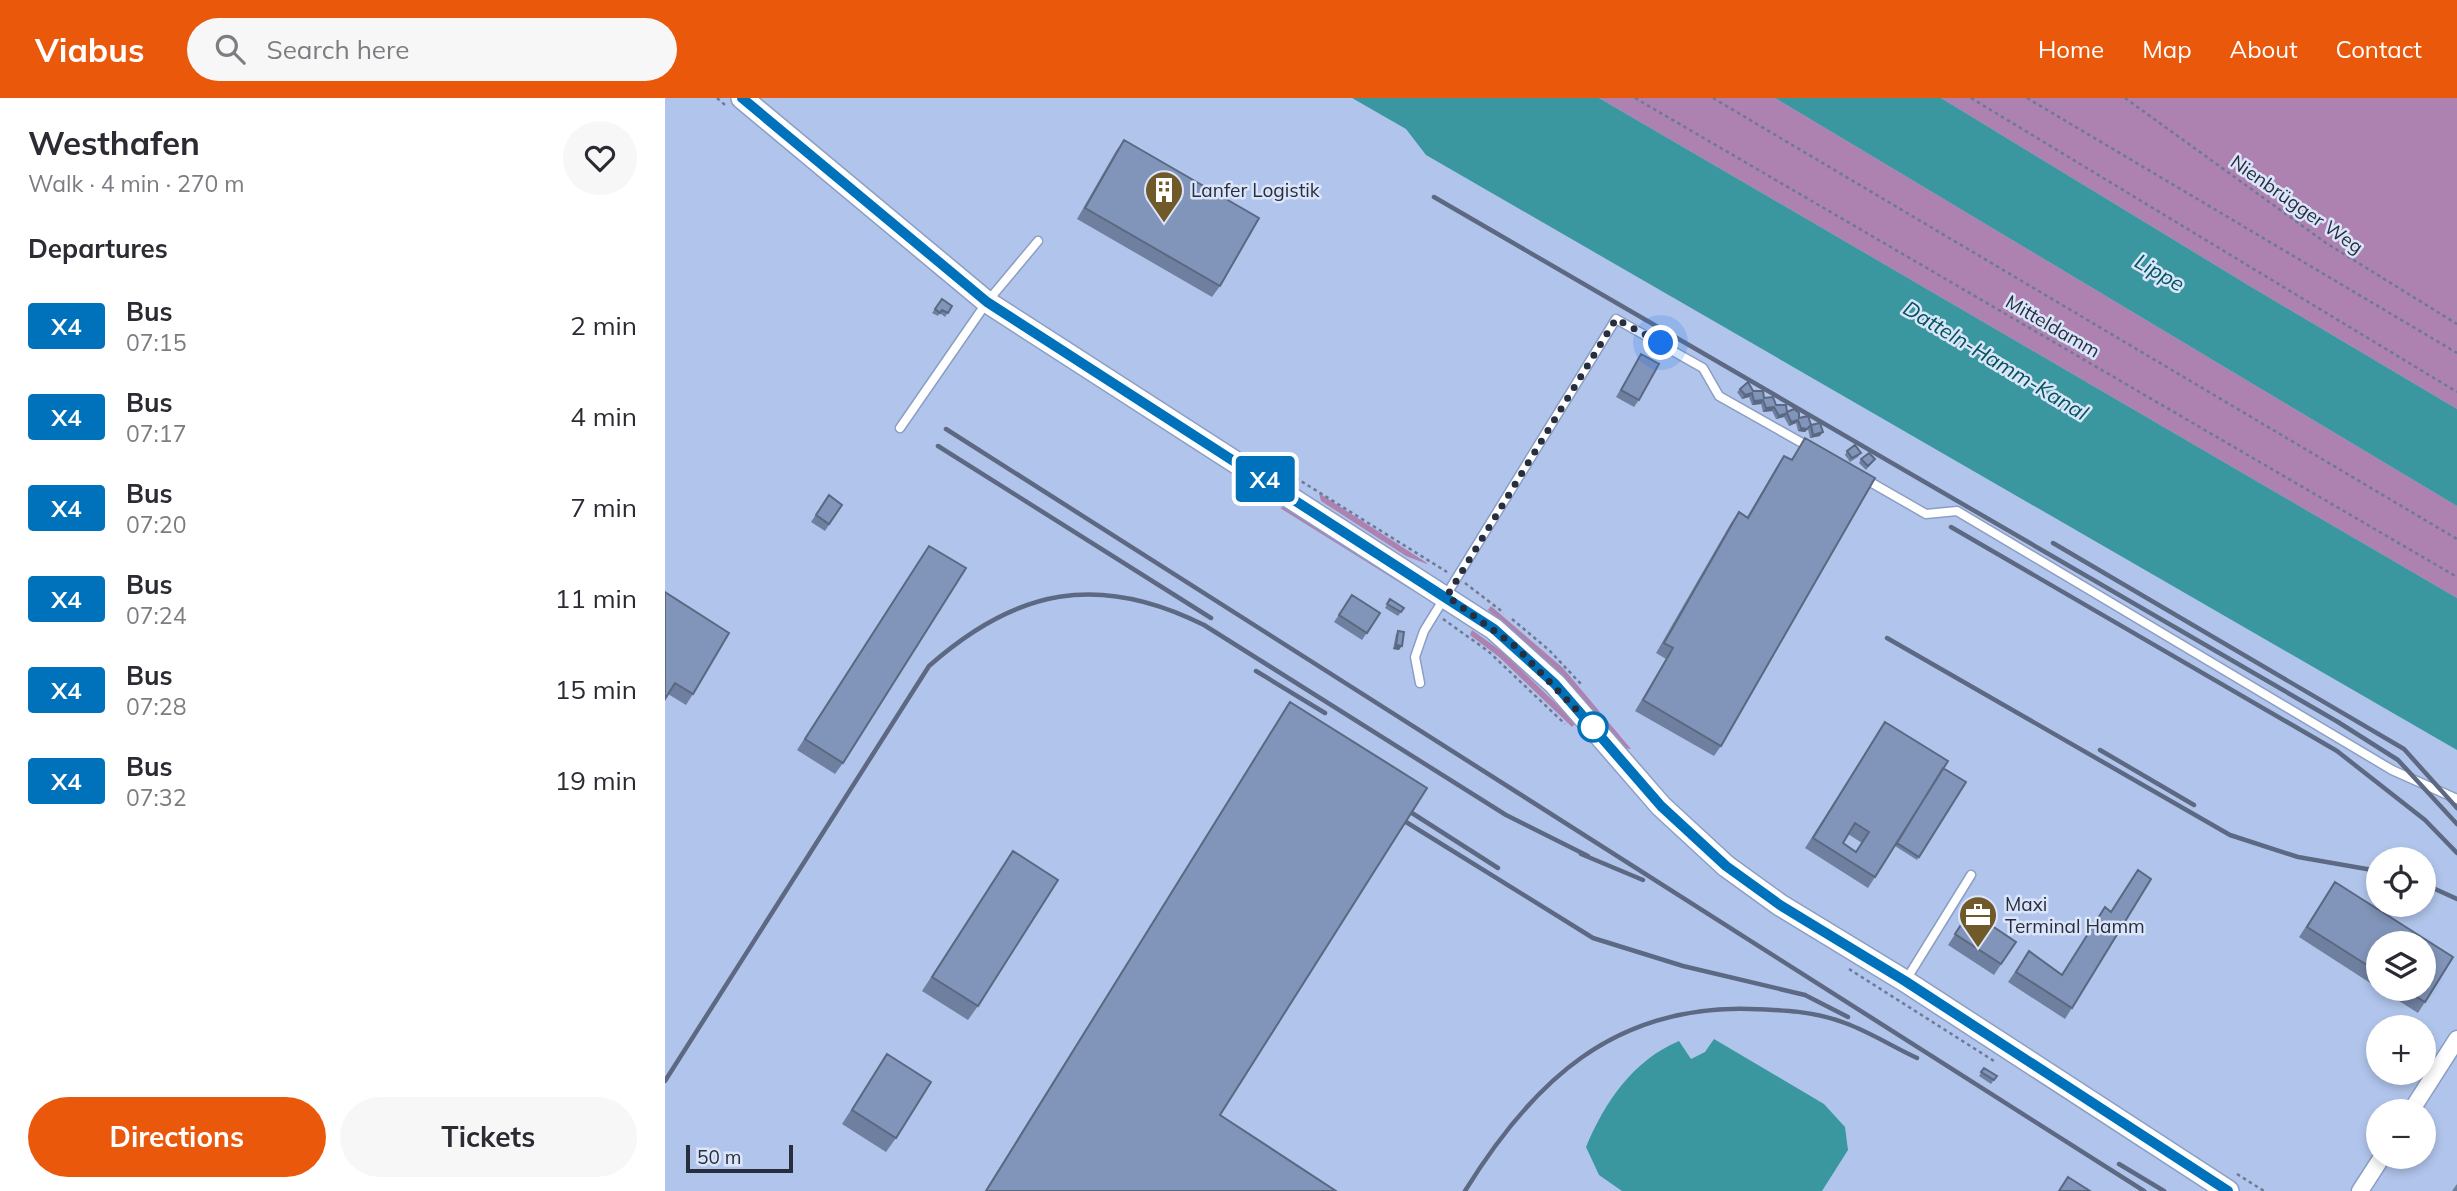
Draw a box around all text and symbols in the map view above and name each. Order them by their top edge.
search box [187,18,677,81]
text: Viabus [35,29,145,70]
icon: search [211,30,249,68]
text: Search here [267,33,409,66]
text: Home [2038,34,2104,64]
text: Map [2142,34,2192,64]
text: About [2230,34,2298,64]
text: Contact [2336,34,2422,64]
button: heart [563,121,637,195]
text: Westhafen [28,122,200,163]
street label: Nienbrügger Weg [2226,149,2368,259]
text: Walk · 4 min · 270 m [28,169,245,198]
building icon: Lanfer Logistik [1143,169,1185,224]
place label: Lanfer Logistik [1191,178,1320,202]
text: Departures [28,232,168,265]
water label: Lippe [2131,247,2189,297]
street label: Mitteldamm [2002,289,2104,363]
text: Bus [126,295,172,328]
water label: Datteln-Hamm-Kanal [1899,295,2093,425]
text: 2 min [570,309,637,342]
text: X4 [51,311,82,341]
your location [1643,325,1678,360]
text: 07:15 [126,328,186,357]
text: Bus [126,386,172,419]
text: 4 min [570,400,637,433]
text: X4 [51,402,82,432]
text: 07:17 [126,419,186,448]
line badge: X4 [1233,456,1297,502]
text: X4 [1250,464,1280,494]
text: Bus [126,477,172,510]
text: 7 min [570,491,637,524]
text: X4 [51,493,82,523]
text: 07:20 [126,510,186,539]
text: Bus [126,568,172,601]
text: 11 min [555,582,637,615]
text: X4 [51,584,82,614]
text: 07:24 [126,601,186,630]
text: Bus [126,659,172,692]
text: 15 min [555,673,637,706]
text: X4 [51,675,82,705]
text: 07:28 [126,692,186,721]
unlabelled marker [1578,712,1608,742]
text: Bus [126,750,172,783]
text: 19 min [555,764,637,797]
text: X4 [51,766,82,796]
text: 07:32 [126,783,186,812]
map controls [2366,847,2436,1169]
button: locate [2366,847,2436,917]
place label: Maxi Terminal Hamm [2005,892,2145,938]
office icon: Maxi Terminal Hamm [1957,894,1999,949]
button: layers [2366,931,2436,1001]
button: + [2366,1015,2436,1085]
button: Directions [28,1097,326,1177]
button: Tickets [340,1097,637,1177]
button: − [2366,1099,2436,1169]
scale bar [686,1142,793,1174]
text: 50 m [697,1145,741,1169]

